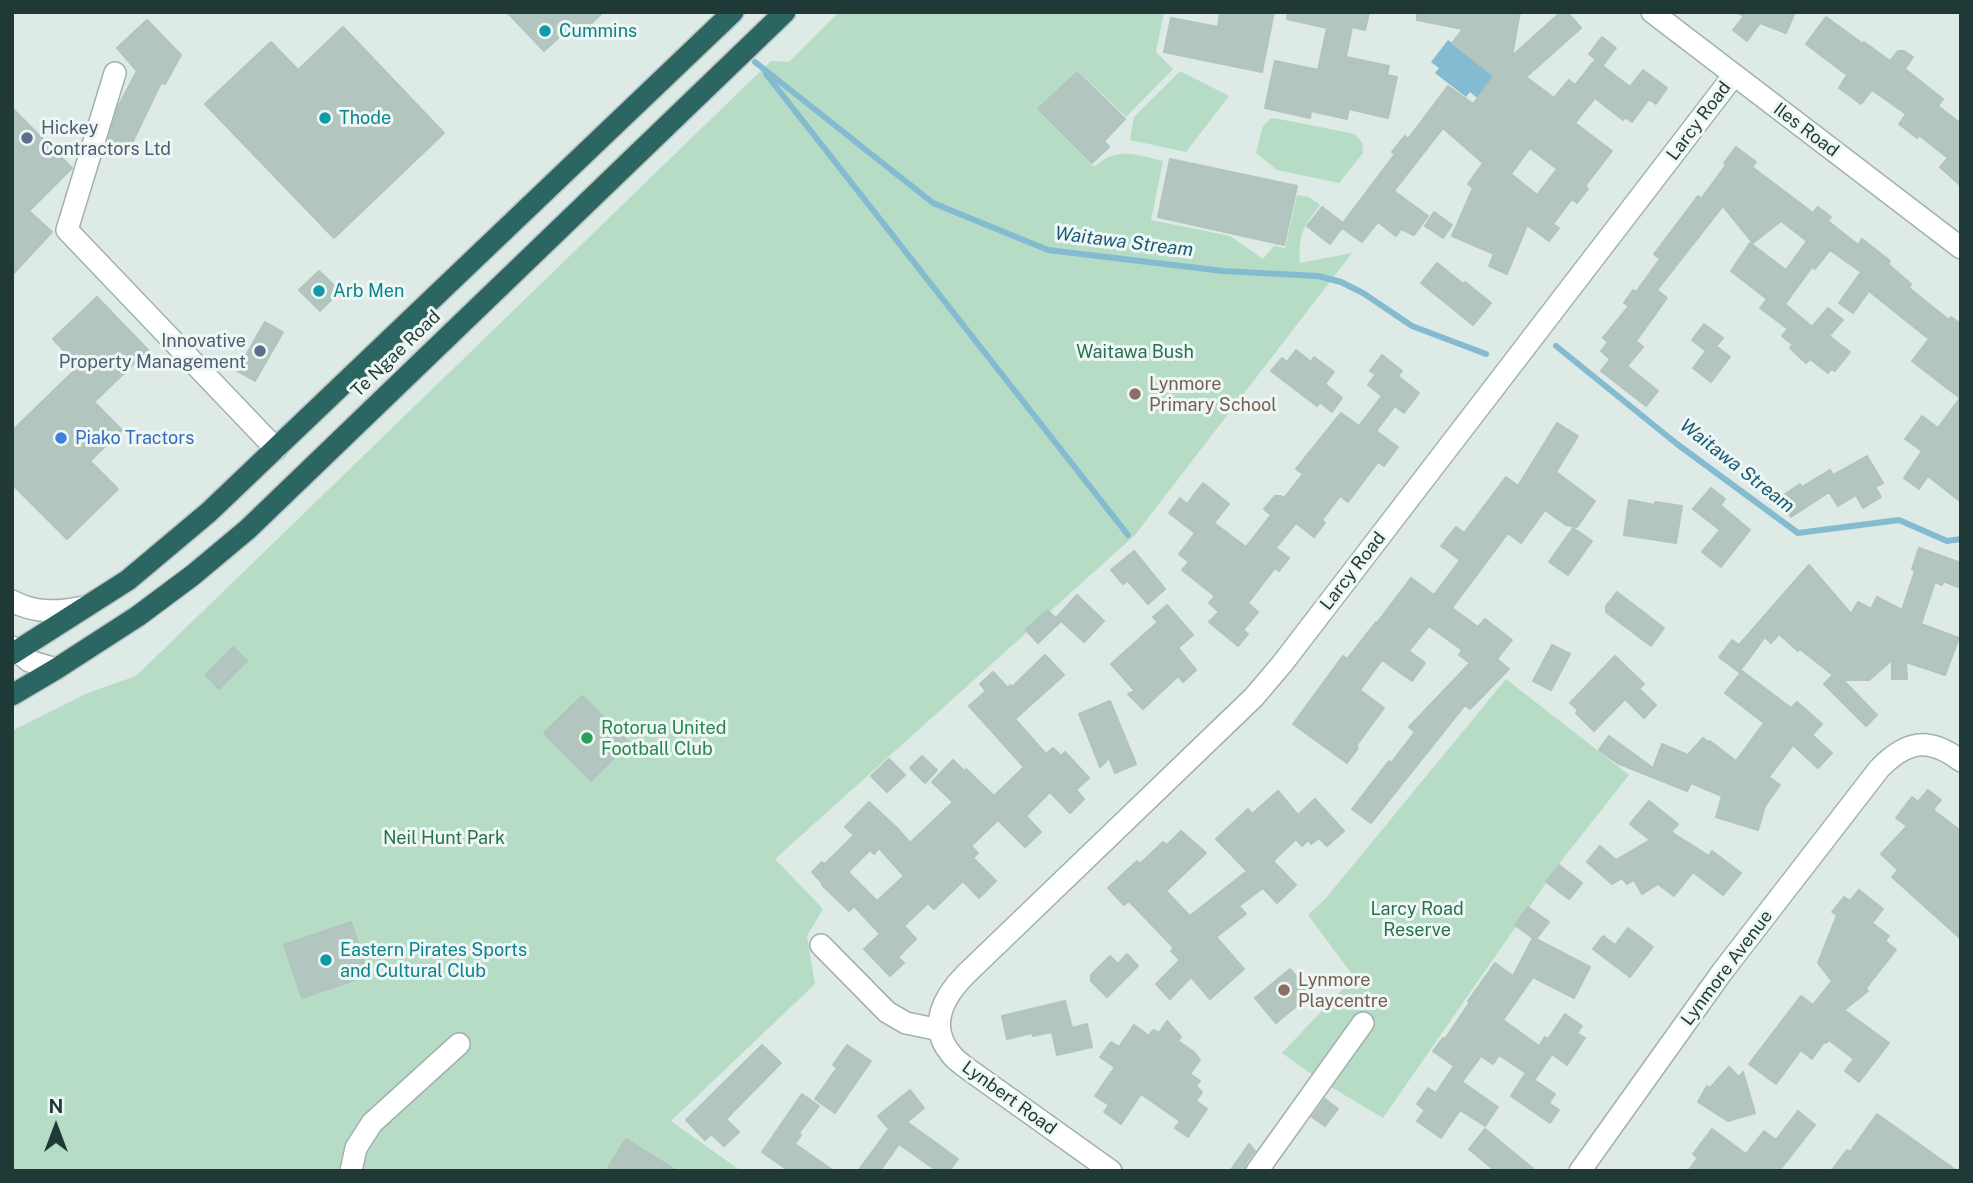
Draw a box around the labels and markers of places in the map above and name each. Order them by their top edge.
place label: Cummins [559,20,637,42]
marker: Cummins [537,23,553,39]
place label: Thode [339,107,391,129]
marker: Thode [317,110,333,126]
place label: Hickey Contractors Ltd [41,117,171,160]
marker: Hickey Contractors Ltd [19,130,35,146]
place label: Arb Men [333,280,404,302]
marker: Arb Men [311,283,327,299]
place label: Innovative Property Management [59,330,246,372]
marker: Innovative Property Management [252,343,268,359]
place label: Lynmore Primary School [1149,373,1277,416]
marker: Lynmore Primary School [1127,386,1143,402]
place label: Piako Tractors [75,427,194,449]
marker: Piako Tractors [53,430,69,446]
place label: Rotorua United Football Club [601,717,727,760]
marker: Rotorua United Football Club [579,730,595,746]
place label: Eastern Pirates Sports and Cultural Club [340,939,527,982]
marker: Eastern Pirates Sports and Cultural Club [318,952,334,968]
place label: Lynmore Playcentre [1298,969,1388,1012]
marker: Lynmore Playcentre [1276,982,1292,998]

